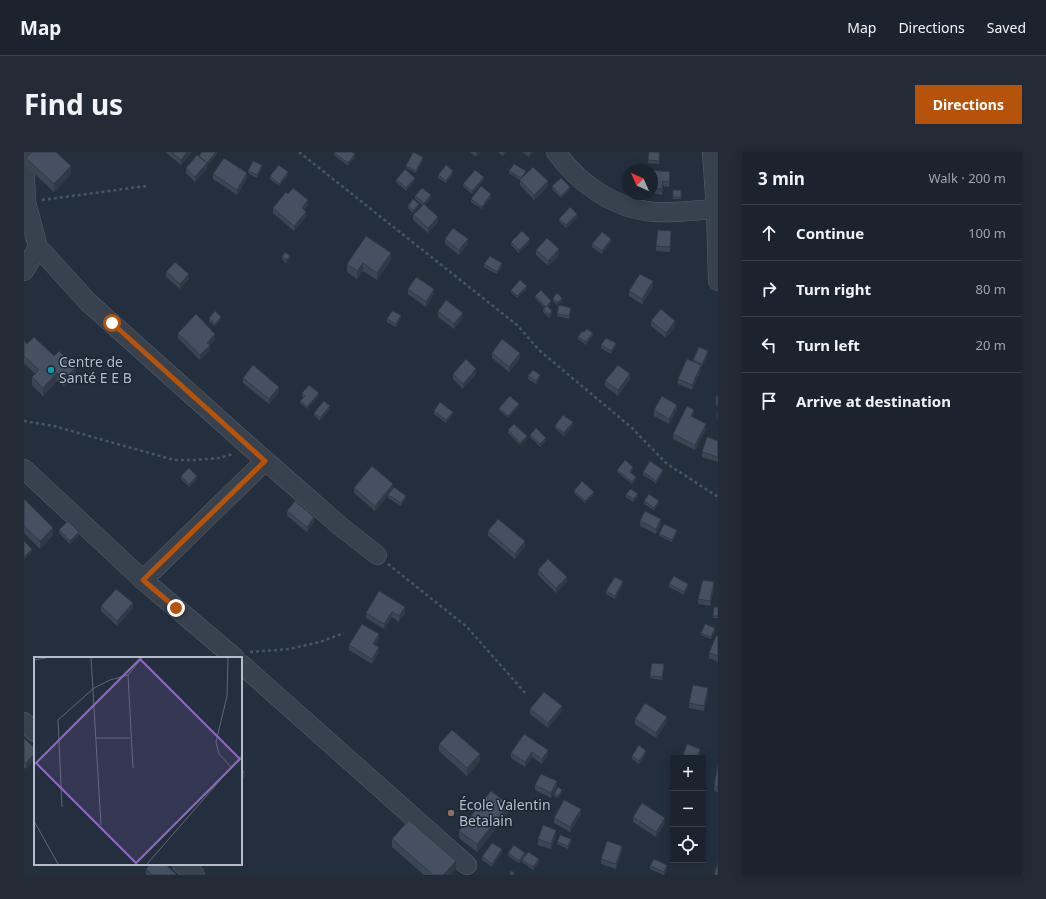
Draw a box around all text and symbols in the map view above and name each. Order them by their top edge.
text: Map [20,15,61,41]
text: Map [847,18,876,37]
text: Directions [898,18,965,37]
text: Saved [987,18,1026,37]
text: Find us [24,85,123,123]
button: Directions [915,85,1022,124]
north arrow [622,164,658,200]
text: 3 min [758,167,805,190]
text: Walk · 200 m [928,169,1006,187]
icon: ahead [758,222,780,244]
text: Continue [796,223,864,243]
text: 100 m [968,224,1006,242]
icon: right [758,278,780,300]
text: Turn right [796,279,871,299]
text: 80 m [976,280,1006,298]
route start [103,314,121,332]
icon: left [758,334,780,356]
text: Turn left [796,335,860,355]
text: 20 m [976,336,1006,354]
place label: Centre de Santé E E B [59,352,132,387]
marker: Centre de Santé E E B [46,365,56,375]
icon: arrive [758,390,780,412]
text: Arrive at destination [796,391,951,411]
route end [167,599,185,617]
inset map [34,657,242,865]
map controls [670,755,706,863]
button: + [670,755,706,791]
button: − [670,791,706,827]
place label: École Valentin Betalain [459,795,551,830]
marker: École Valentin Betalain [446,808,456,818]
button: locate [670,827,706,863]

